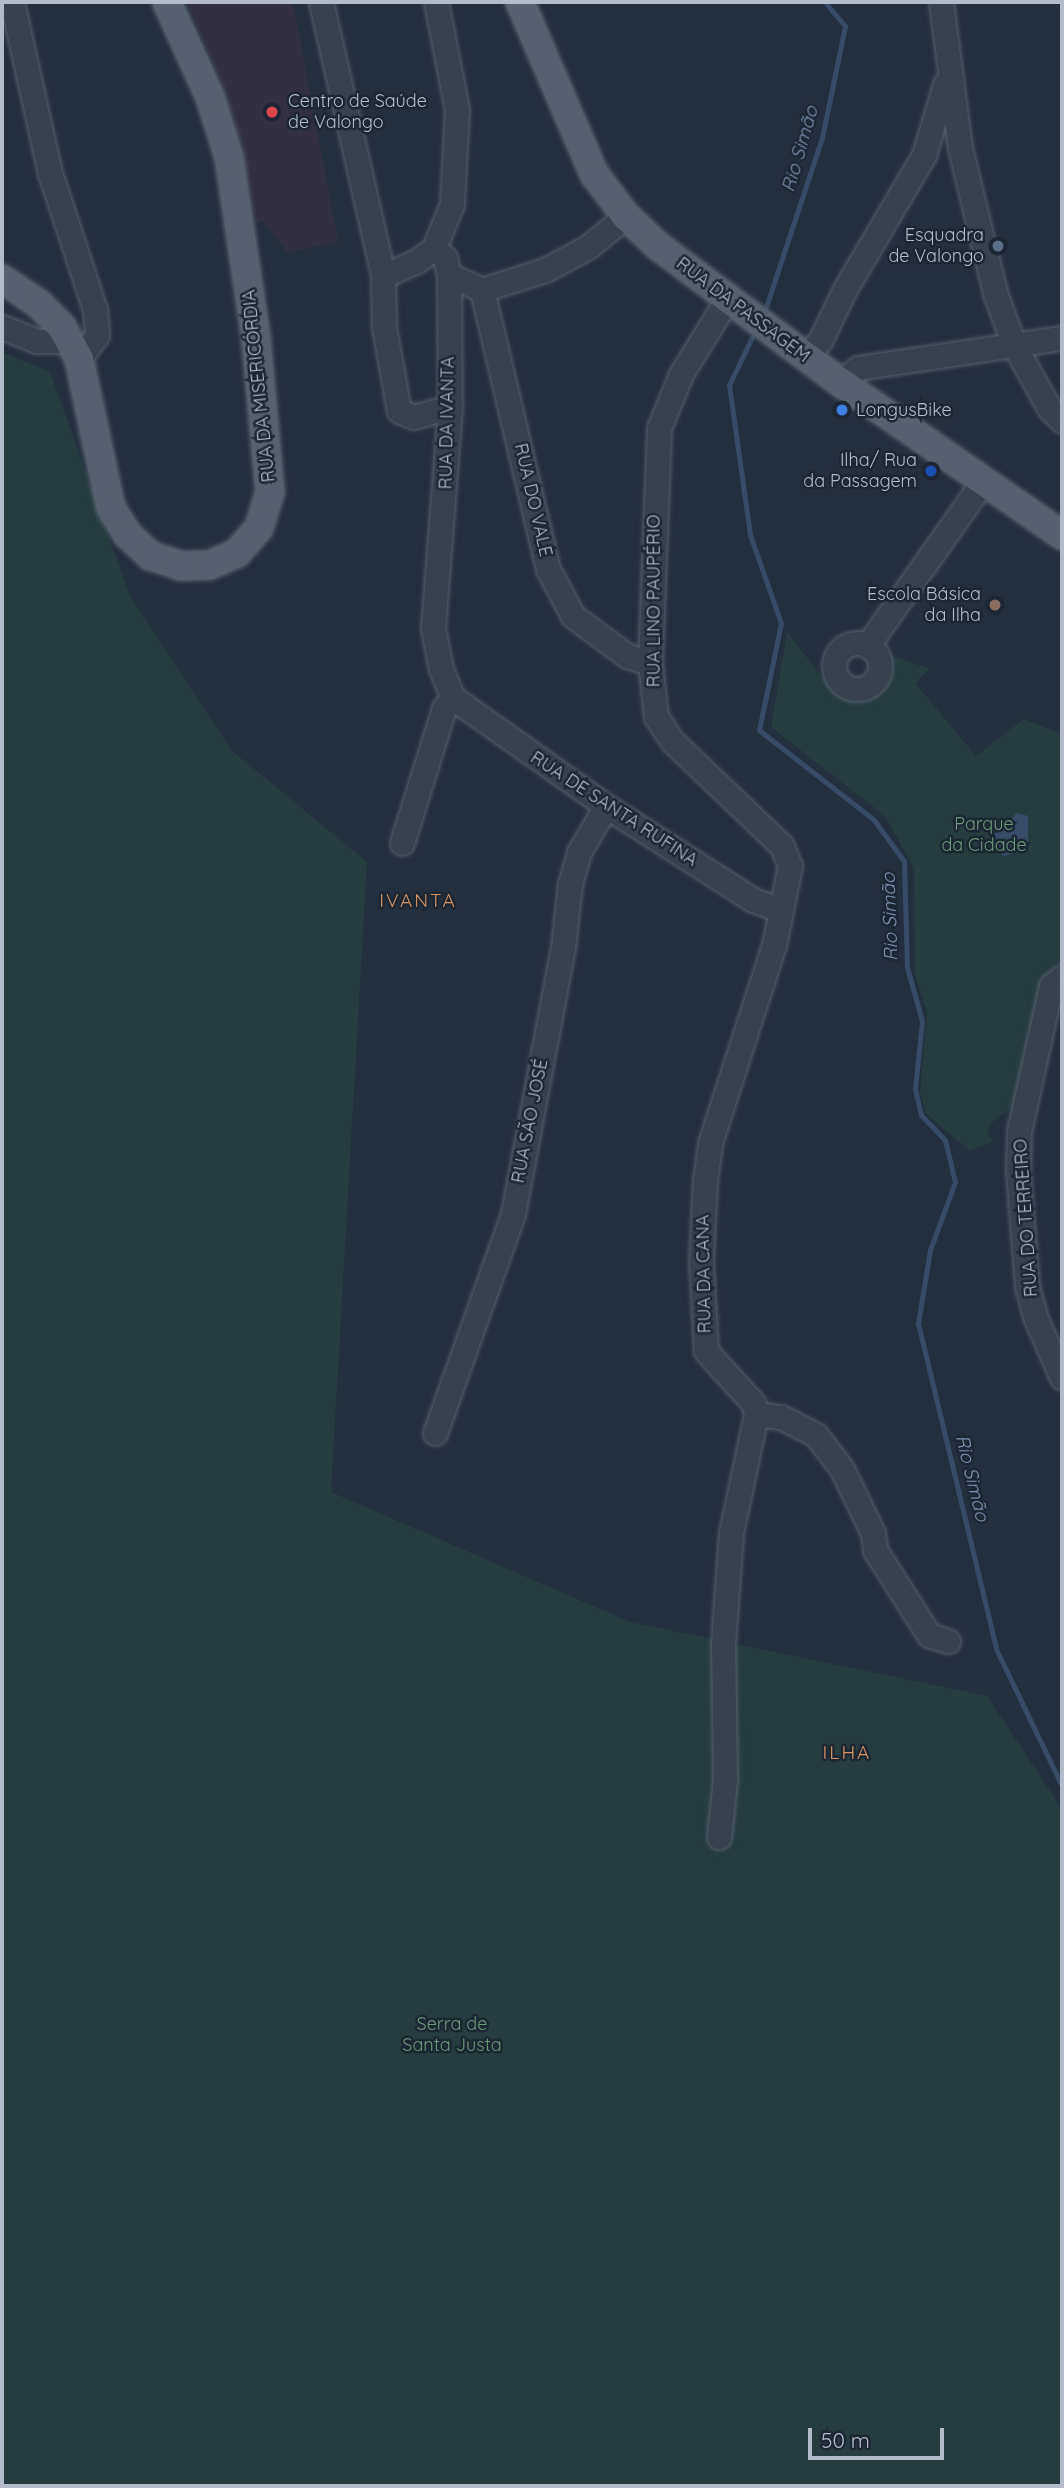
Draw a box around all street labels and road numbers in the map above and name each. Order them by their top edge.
street label: RUA DA PASSAGEM [672,253,814,367]
street label: RUA DA MISERICÓRDIA [238,289,280,483]
street label: RUA DA IVANTA [435,356,459,490]
street label: RUA DO VALE [509,441,557,559]
street label: RUA LINO PAUPÉRIO [643,515,665,687]
street label: RUA DE SANTA RUFINA [526,747,702,871]
street label: RUA SÃO JOSÉ [507,1057,553,1185]
street label: RUA DO TERREIRO [1010,1138,1042,1298]
street label: RUA DA CANA [692,1214,716,1334]

